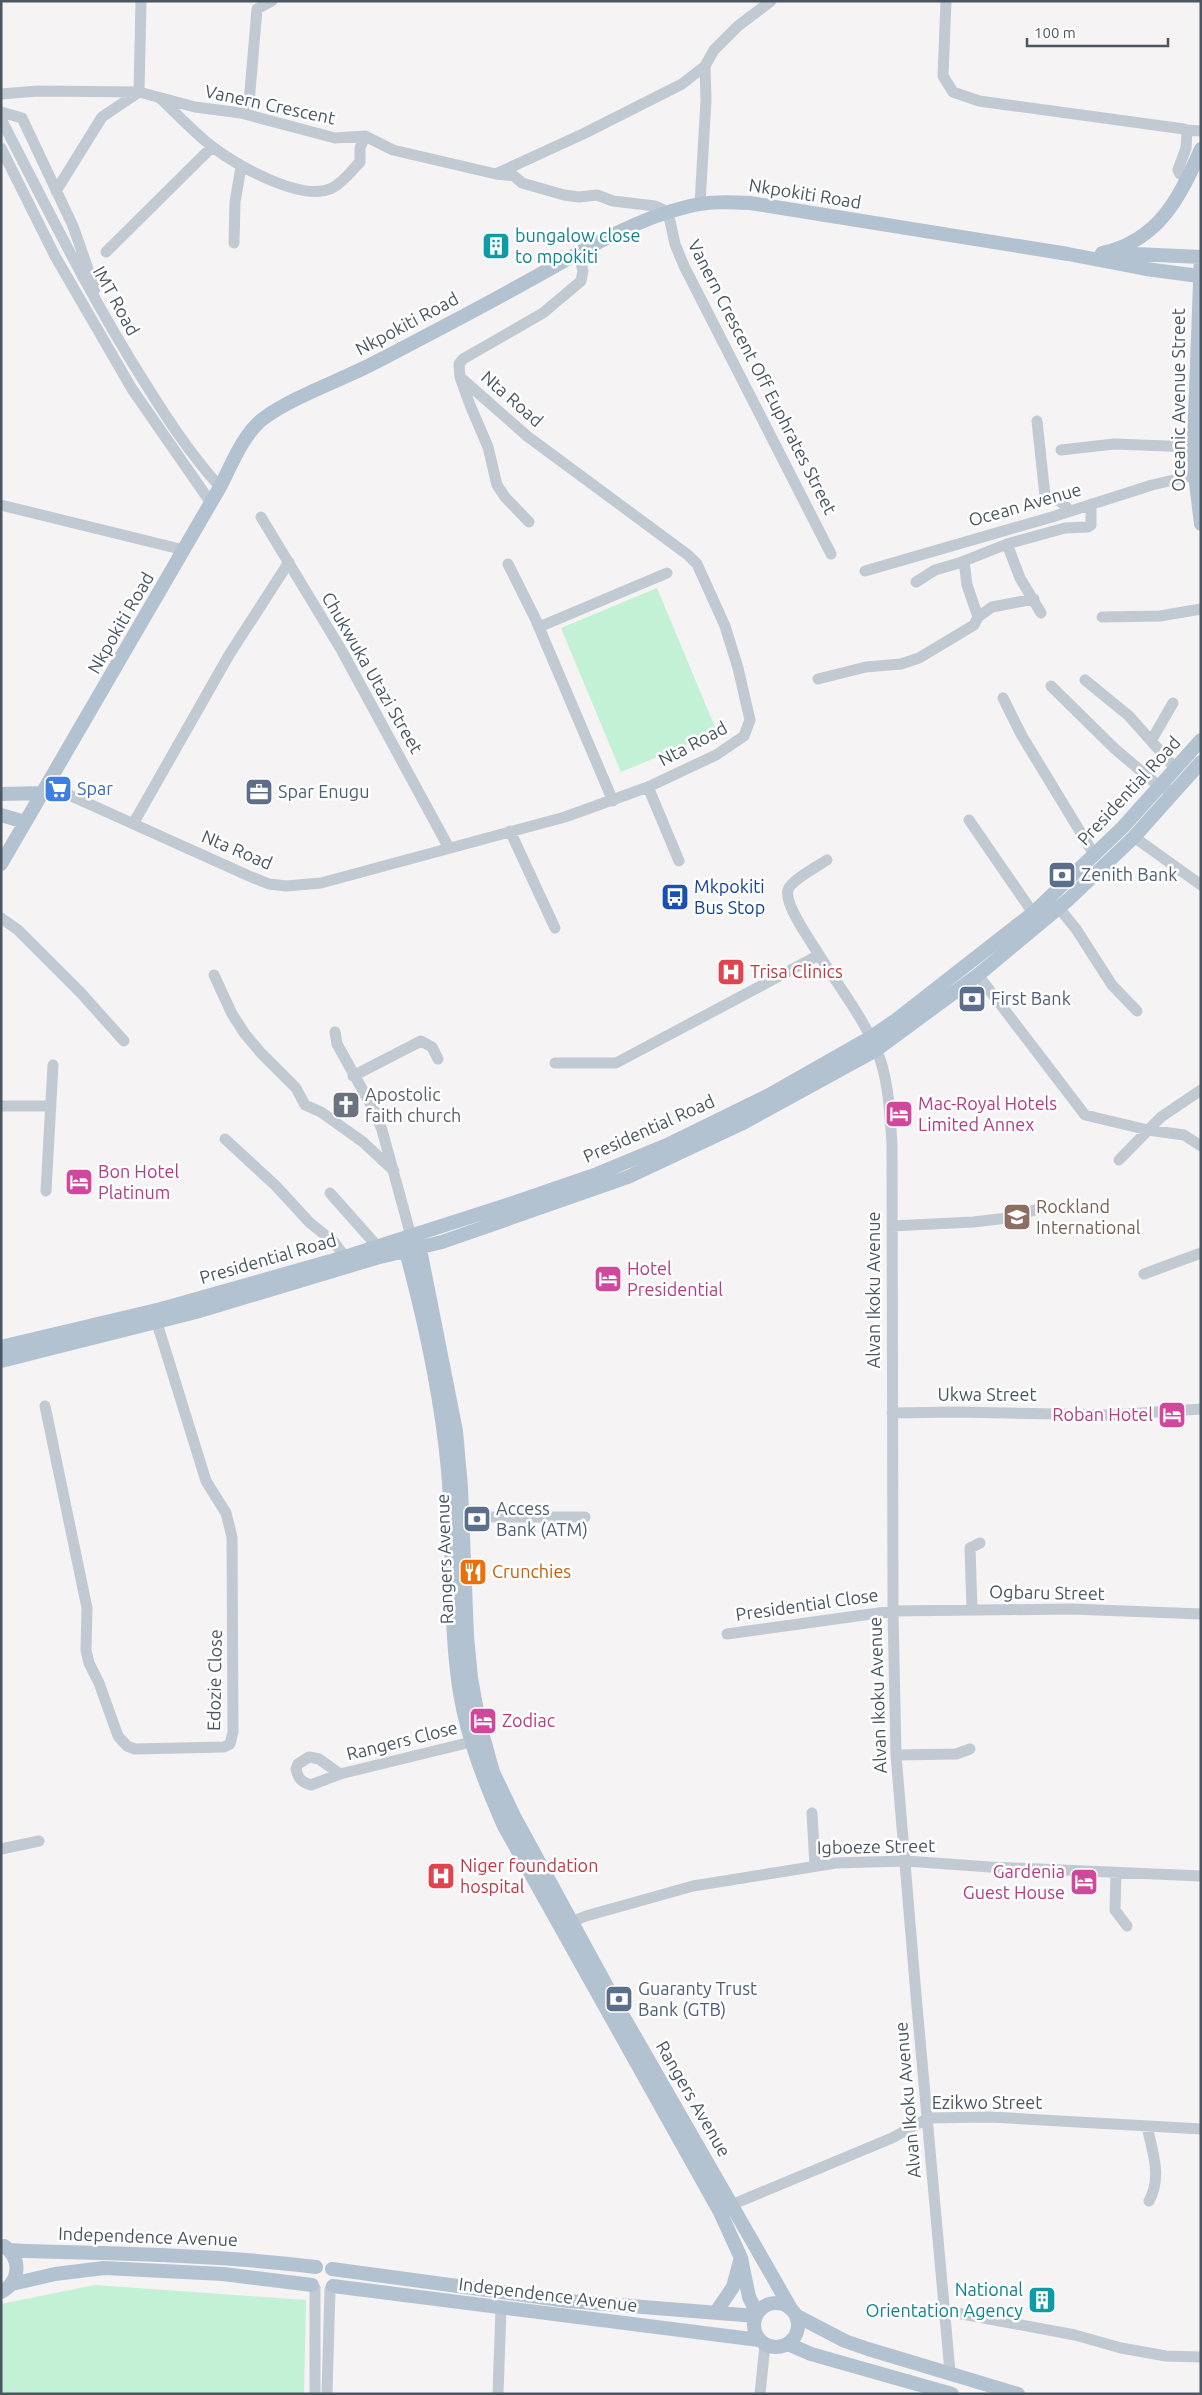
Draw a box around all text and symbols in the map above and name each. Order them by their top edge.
scale bar [1027,15,1168,47]
text: 100 m [1034,24,1076,41]
street label: Vanern Crescent [203,80,337,128]
street label: Nkpokiti Road [748,174,863,212]
place label: bungalow close to mpokiti [515,225,640,266]
building icon: bungalow close to mpokiti [481,231,511,261]
street label: Vanern Crescent Off Euphrates Street [685,236,841,517]
street label: IMT Road [90,262,144,339]
street label: Nkpokiti Road [352,288,461,359]
street label: Oceanic Avenue Street [1168,308,1188,492]
street label: Nta Road [478,366,547,430]
street label: Ocean Avenue [966,478,1083,530]
street label: Nkpokiti Road [83,568,157,677]
street label: Chukwuka Utazi Street [318,588,427,757]
street label: Nta Road [655,717,730,769]
street label: Presidential Road [1073,732,1184,849]
supermarket icon: Spar [43,774,73,804]
office icon: Spar Enugu [244,777,274,807]
place label: Spar [77,778,113,798]
place label: Spar Enugu [278,781,369,801]
street label: Nta Road [199,825,276,873]
bank icon: Zenith Bank [1047,860,1077,890]
place label: Zenith Bank [1081,864,1177,884]
place label: Mkpokiti Bus Stop [694,876,765,917]
bus stop icon: Mkpokiti Bus Stop [660,882,690,912]
hospital icon: Trisa Clinics [716,957,746,987]
place label: Trisa Clinics [750,961,843,981]
bank icon: First Bank [957,984,987,1014]
place label: First Bank [991,988,1071,1008]
place label: Apostolic faith church [365,1084,461,1125]
church icon: Apostolic faith church [331,1090,361,1120]
street label: Presidential Road [580,1090,717,1166]
place label: Mac-Royal Hotels Limited Annex [918,1093,1057,1134]
hotel icon: Mac-Royal Hotels Limited Annex [884,1099,914,1129]
place label: Bon Hotel Platinum [98,1161,179,1202]
hotel icon: Bon Hotel Platinum [64,1167,94,1197]
place label: Rockland International [1036,1196,1141,1237]
school or university icon: Rockland International [1002,1202,1032,1232]
street label: Alvan Ikoku Avenue [863,1212,883,1368]
street label: Presidential Road [197,1229,338,1287]
place label: Hotel Presidential [627,1258,723,1299]
hotel icon: Hotel Presidential [593,1264,623,1294]
street label: Ukwa Street [938,1384,1037,1404]
hotel icon: Roban Hotel [1157,1400,1187,1430]
place label: Roban Hotel [1052,1404,1153,1424]
street label: Rangers Avenue [432,1494,456,1625]
place label: Access Bank (ATM) [496,1498,588,1540]
bank icon: Access Bank (ATM) [462,1504,492,1534]
restaurant icon: Crunchies [458,1557,488,1587]
place label: Crunchies [492,1561,571,1581]
street label: Ogbaru Street [989,1581,1105,1603]
street label: Presidential Close [734,1584,880,1624]
street label: Alvan Ikoku Avenue [864,1616,890,1774]
street label: Edozie Close [203,1629,225,1731]
hotel icon: Zodiac [468,1706,498,1736]
place label: Zodiac [502,1710,555,1730]
street label: Rangers Close [344,1717,459,1763]
street label: Igboeze Street [817,1835,935,1857]
place label: Niger foundation hospital [460,1855,598,1896]
hospital icon: Niger foundation hospital [426,1861,456,1891]
place label: Gardenia Guest House [963,1861,1065,1902]
hotel icon: Gardenia Guest House [1069,1867,1099,1897]
place label: Guaranty Trust Bank (GTB) [638,1978,757,2020]
bank icon: Guaranty Trust Bank (GTB) [604,1984,634,2014]
street label: Alvan Ikoku Avenue [890,2021,924,2179]
street label: Rangers Avenue [653,2037,735,2160]
street label: Ezikwo Street [932,2092,1042,2112]
street label: Independence Avenue [58,2223,238,2249]
street label: Independence Avenue [458,2273,639,2315]
place label: National Orientation Agency [865,2279,1023,2320]
building icon: National Orientation Agency [1027,2285,1057,2315]

